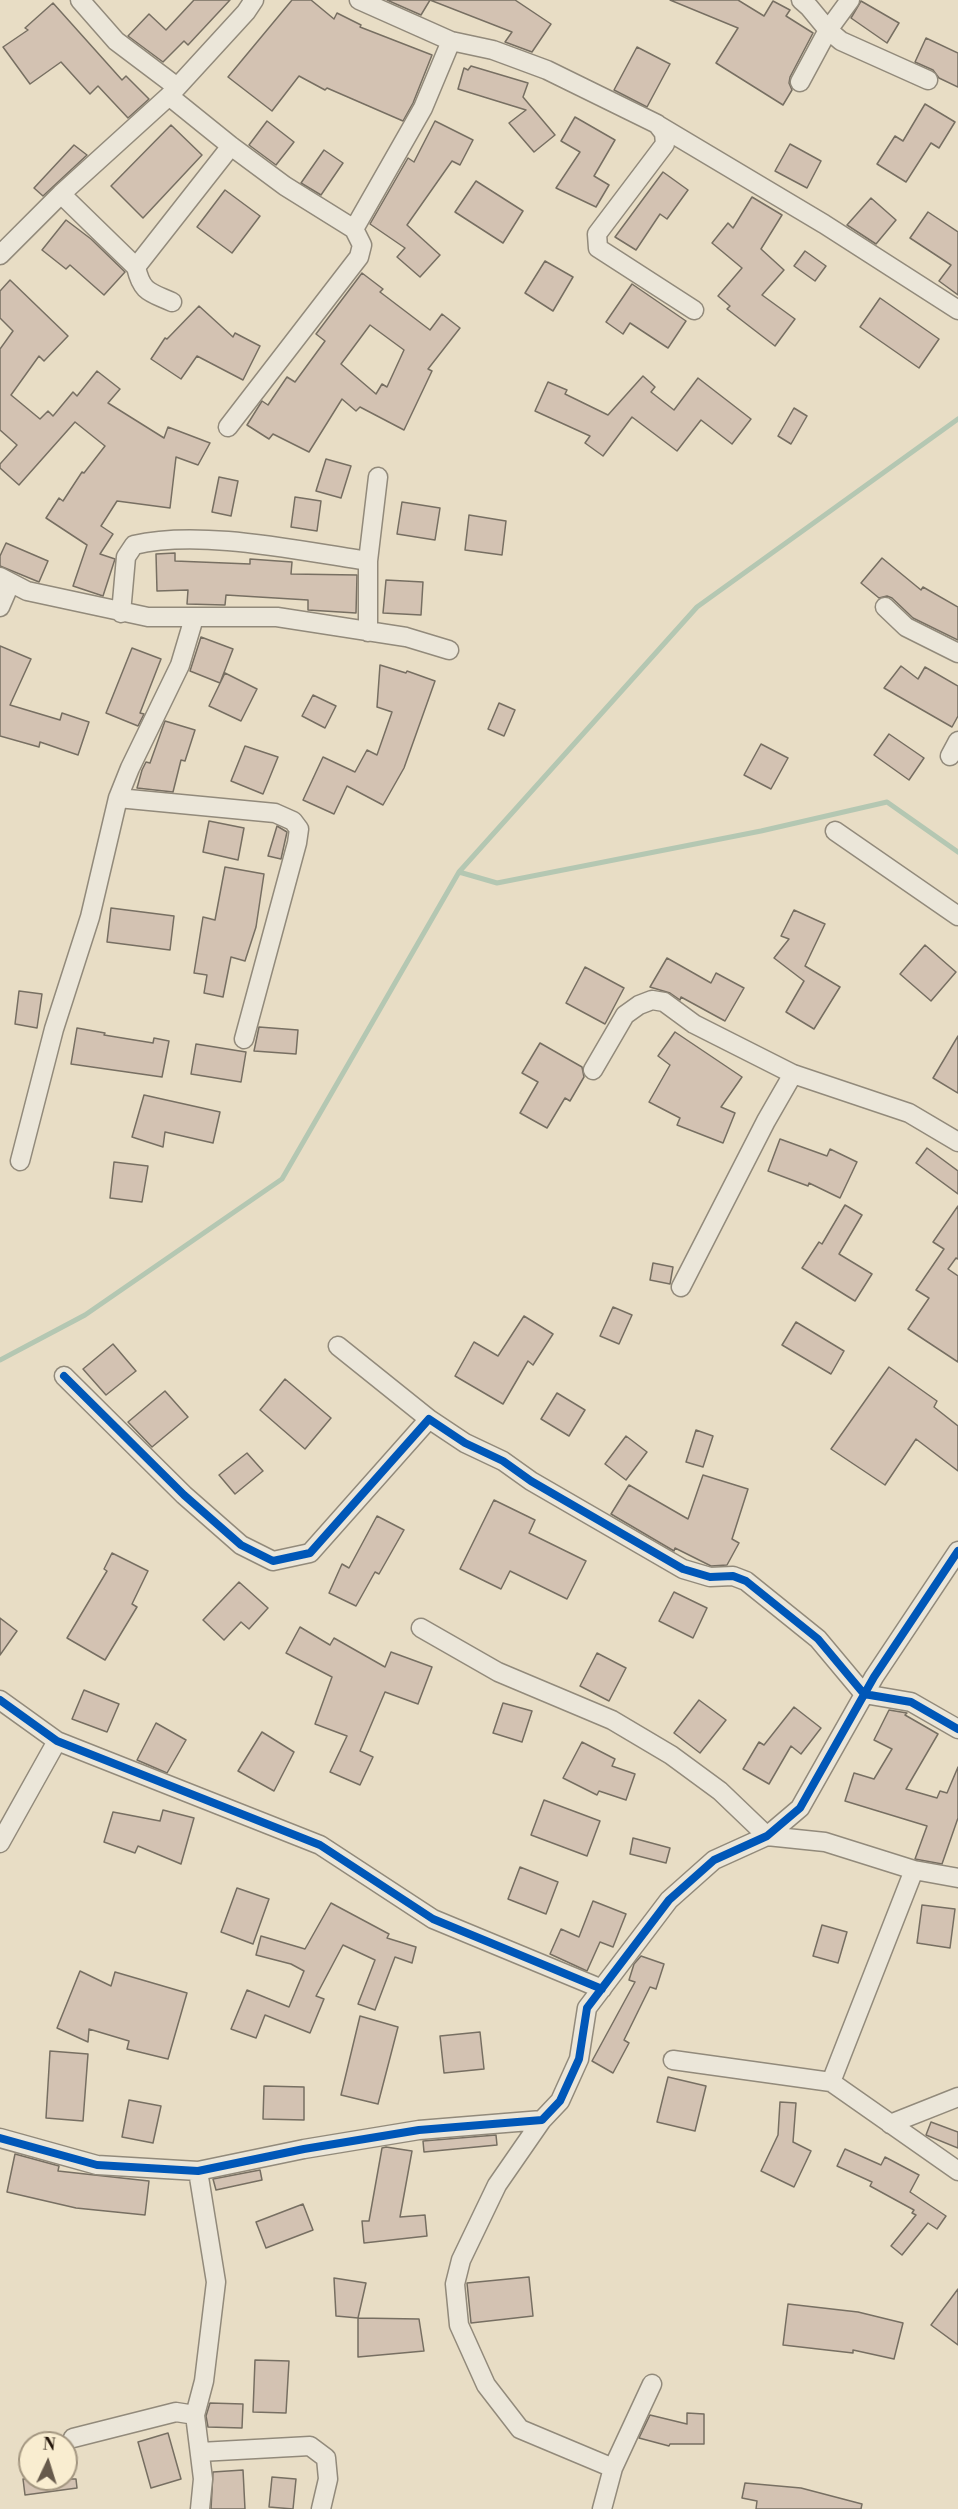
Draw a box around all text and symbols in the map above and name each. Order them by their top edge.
north arrow [18,2431,78,2491]
text: N [42,2435,56,2455]

